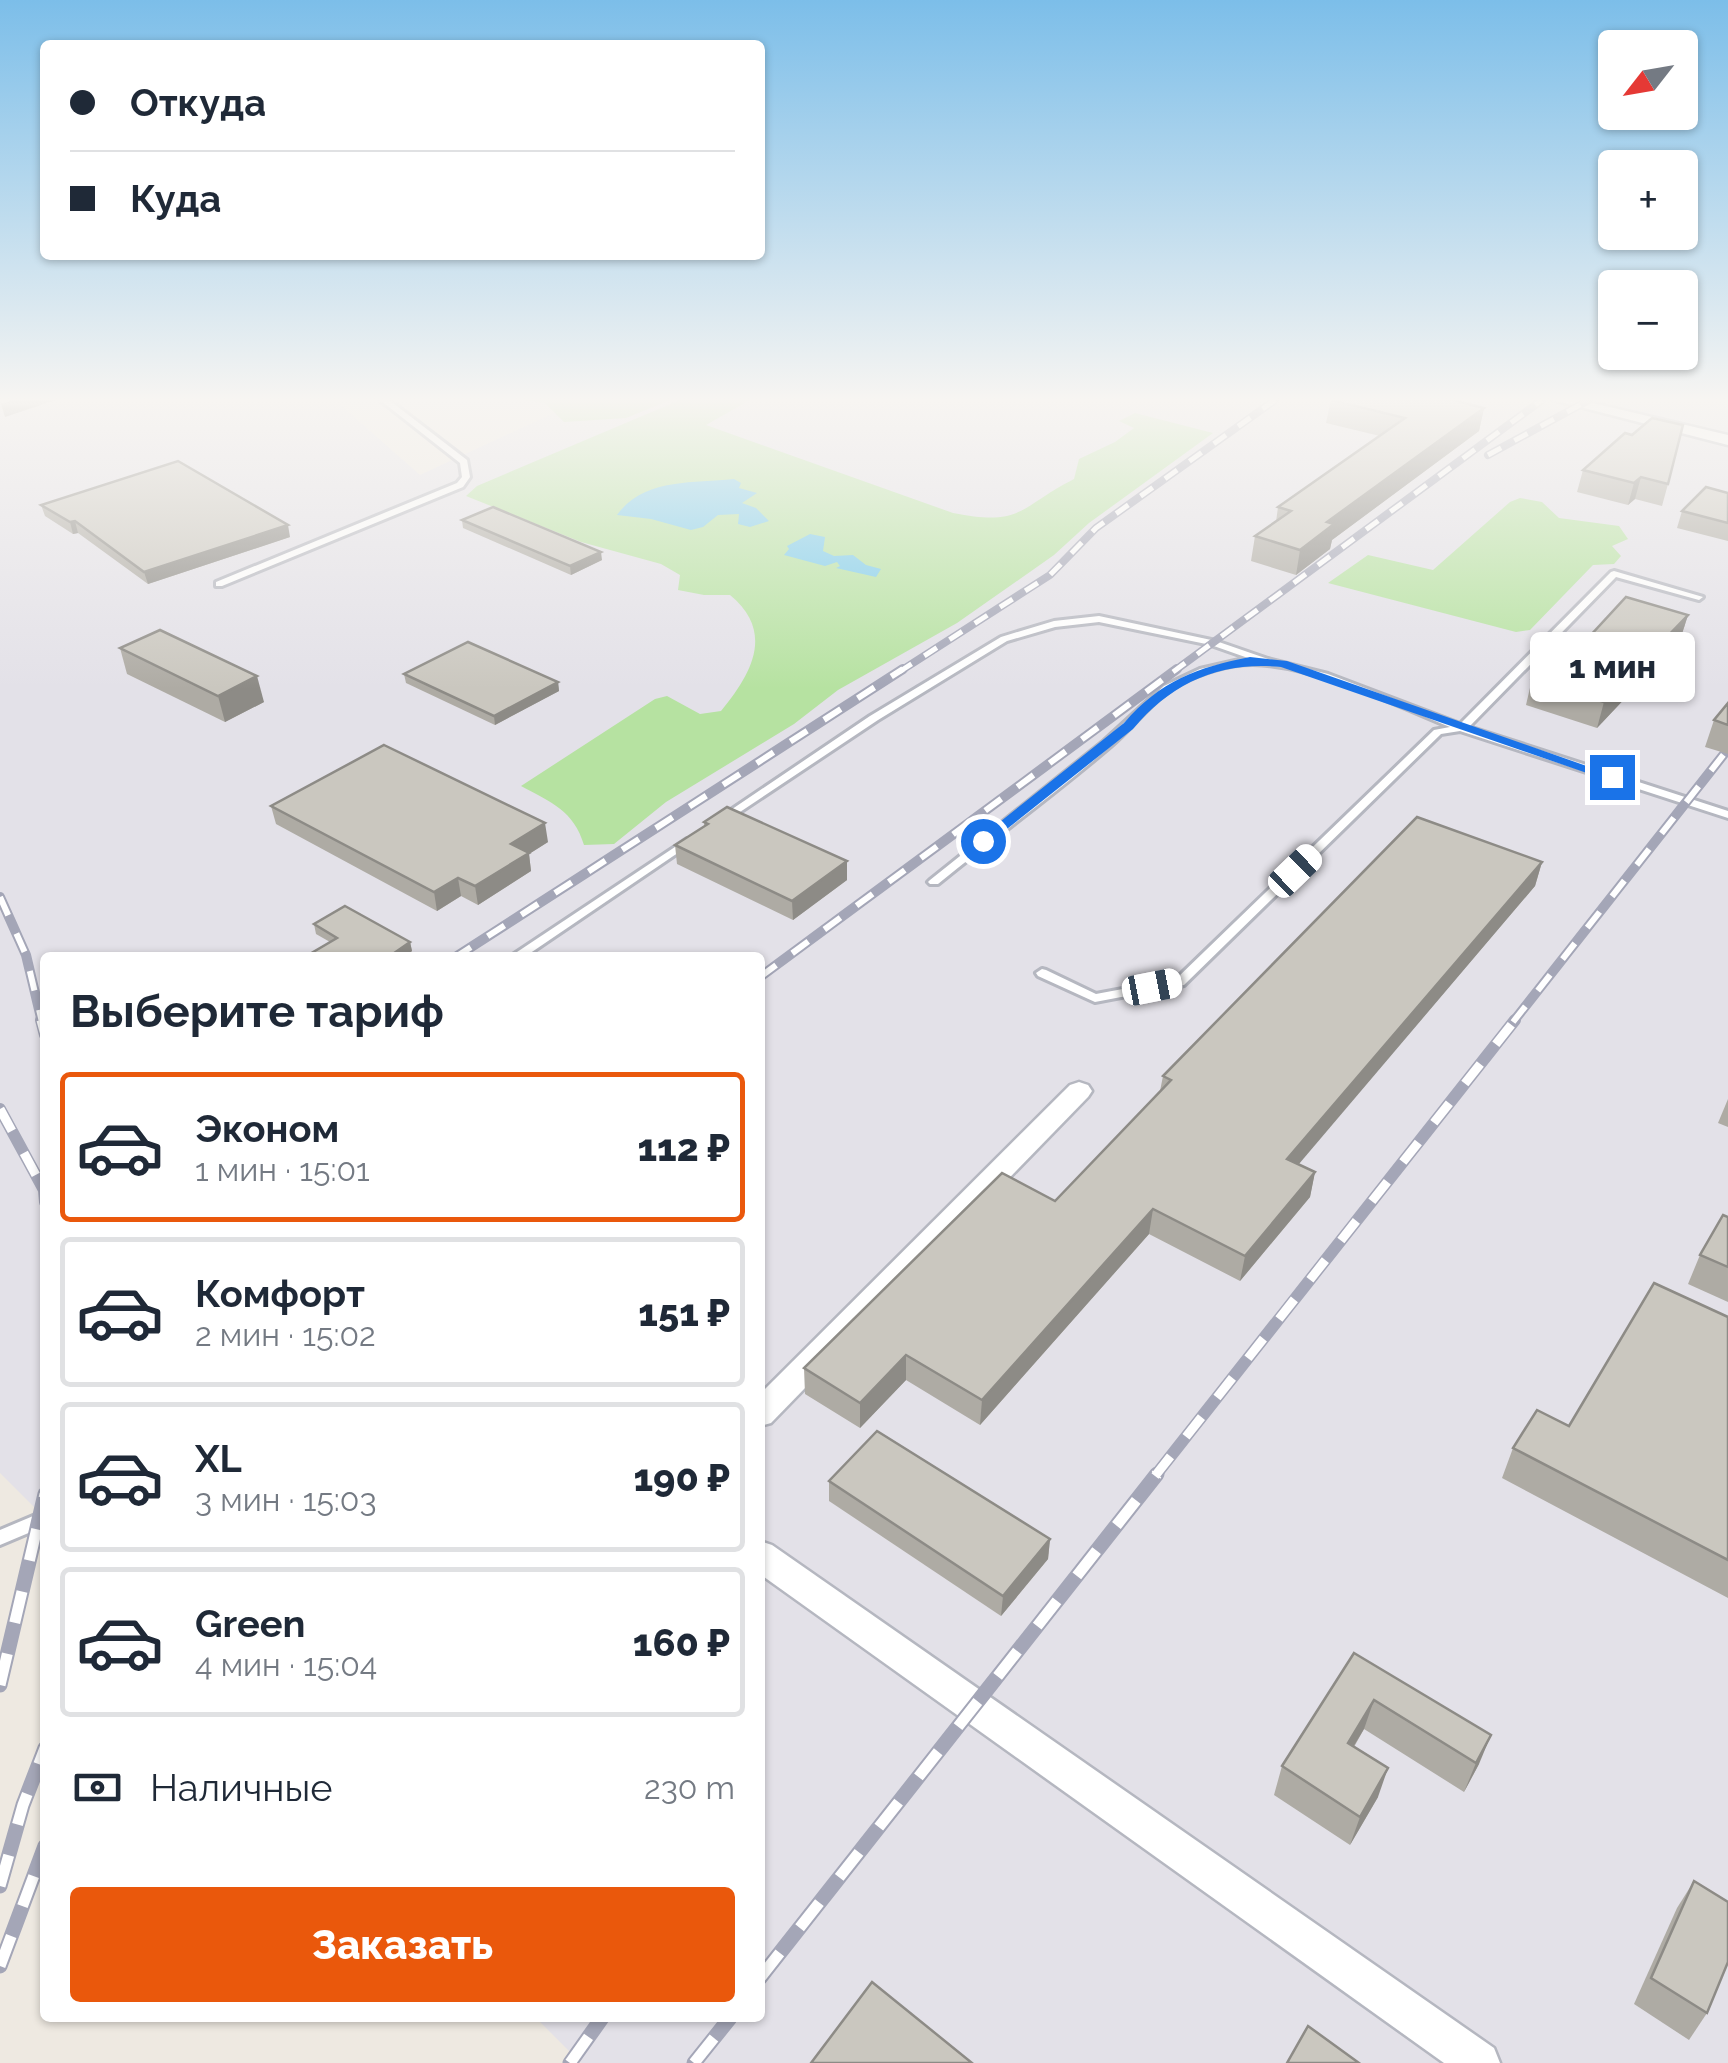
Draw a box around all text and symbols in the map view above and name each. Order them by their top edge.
north arrow [1598,30,1698,130]
map controls [1598,30,1698,370]
text: Откуда [130,80,266,125]
button: + [1598,150,1698,250]
text: Куда [130,176,221,221]
button: − [1598,270,1698,370]
callout: 1 мин [1530,632,1694,702]
text: 1 мин [1569,648,1656,685]
route end [1590,755,1635,800]
route start [961,819,1006,864]
car [1263,839,1327,903]
car [1120,967,1184,1007]
text: Выберите тариф [70,985,444,1038]
icon: car [75,1102,165,1192]
text: Эконом [195,1106,339,1151]
text: 112 ₽ [637,1125,730,1170]
text: 1 мин · 15:01 [195,1151,370,1188]
icon: car [75,1267,165,1357]
text: Комфорт [195,1271,365,1316]
text: 151 ₽ [638,1290,730,1335]
text: 2 мин · 15:02 [195,1316,376,1353]
icon: car [75,1432,165,1522]
text: XL [195,1436,242,1481]
text: 190 ₽ [633,1455,730,1500]
text: 3 мин · 15:03 [195,1481,377,1518]
icon: car [75,1597,165,1687]
text: Green [195,1601,305,1646]
text: 160 ₽ [633,1620,730,1665]
text: 4 мин · 15:04 [195,1646,377,1683]
icon: cash [70,1760,125,1815]
text: Наличные [150,1765,333,1810]
text: 230 m [644,1769,735,1806]
button: Заказать [70,1887,735,2002]

